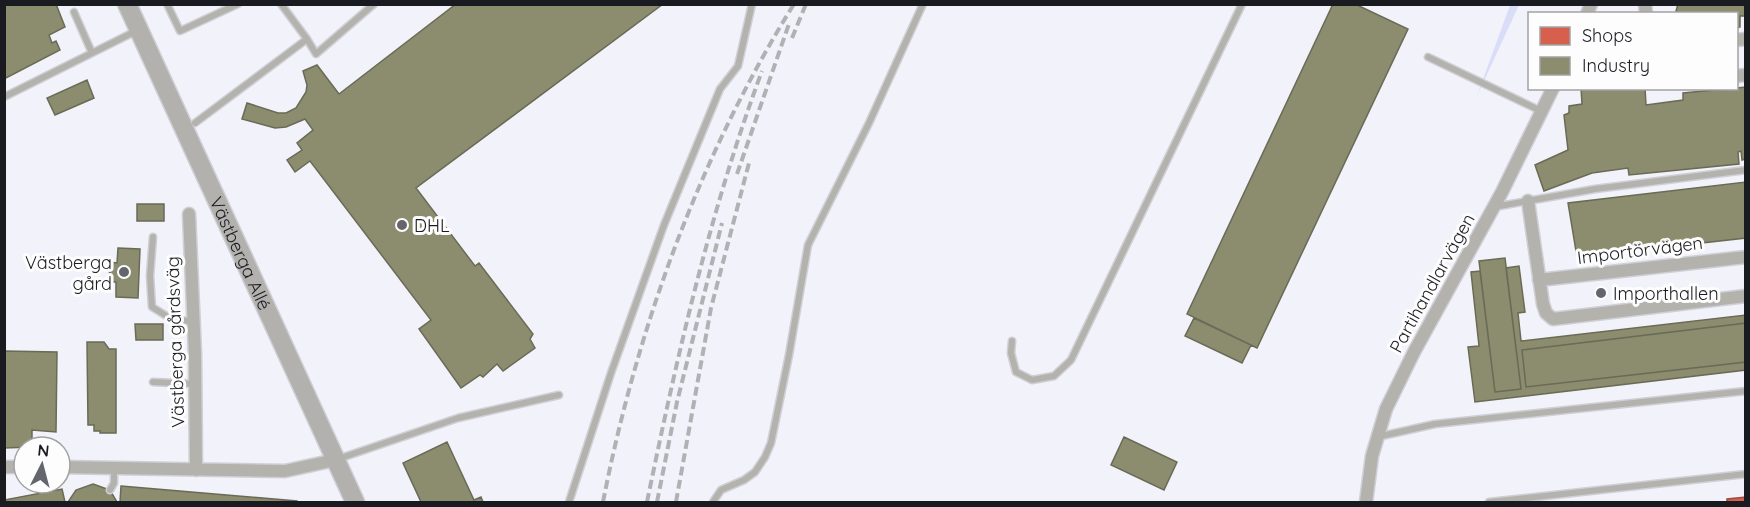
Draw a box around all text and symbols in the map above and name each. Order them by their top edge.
legend [1528,12,1738,90]
text: Shops [1582,24,1633,47]
text: Industry [1582,54,1650,77]
street label: Västberga Allé [205,193,277,313]
street label: Partihandlarvägen [1384,209,1480,357]
place label: DHL [414,214,450,237]
marker: DHL [395,218,409,232]
street label: Importörvägen [1576,231,1704,269]
place label: Västberga gård [25,251,112,295]
street label: Västberga gårdsväg [161,256,189,428]
marker: Västberga gård [117,265,131,279]
place label: Importhallen [1613,282,1719,305]
marker: Importhallen [1594,286,1608,300]
north arrow [12,435,72,495]
text: N [37,440,50,461]

